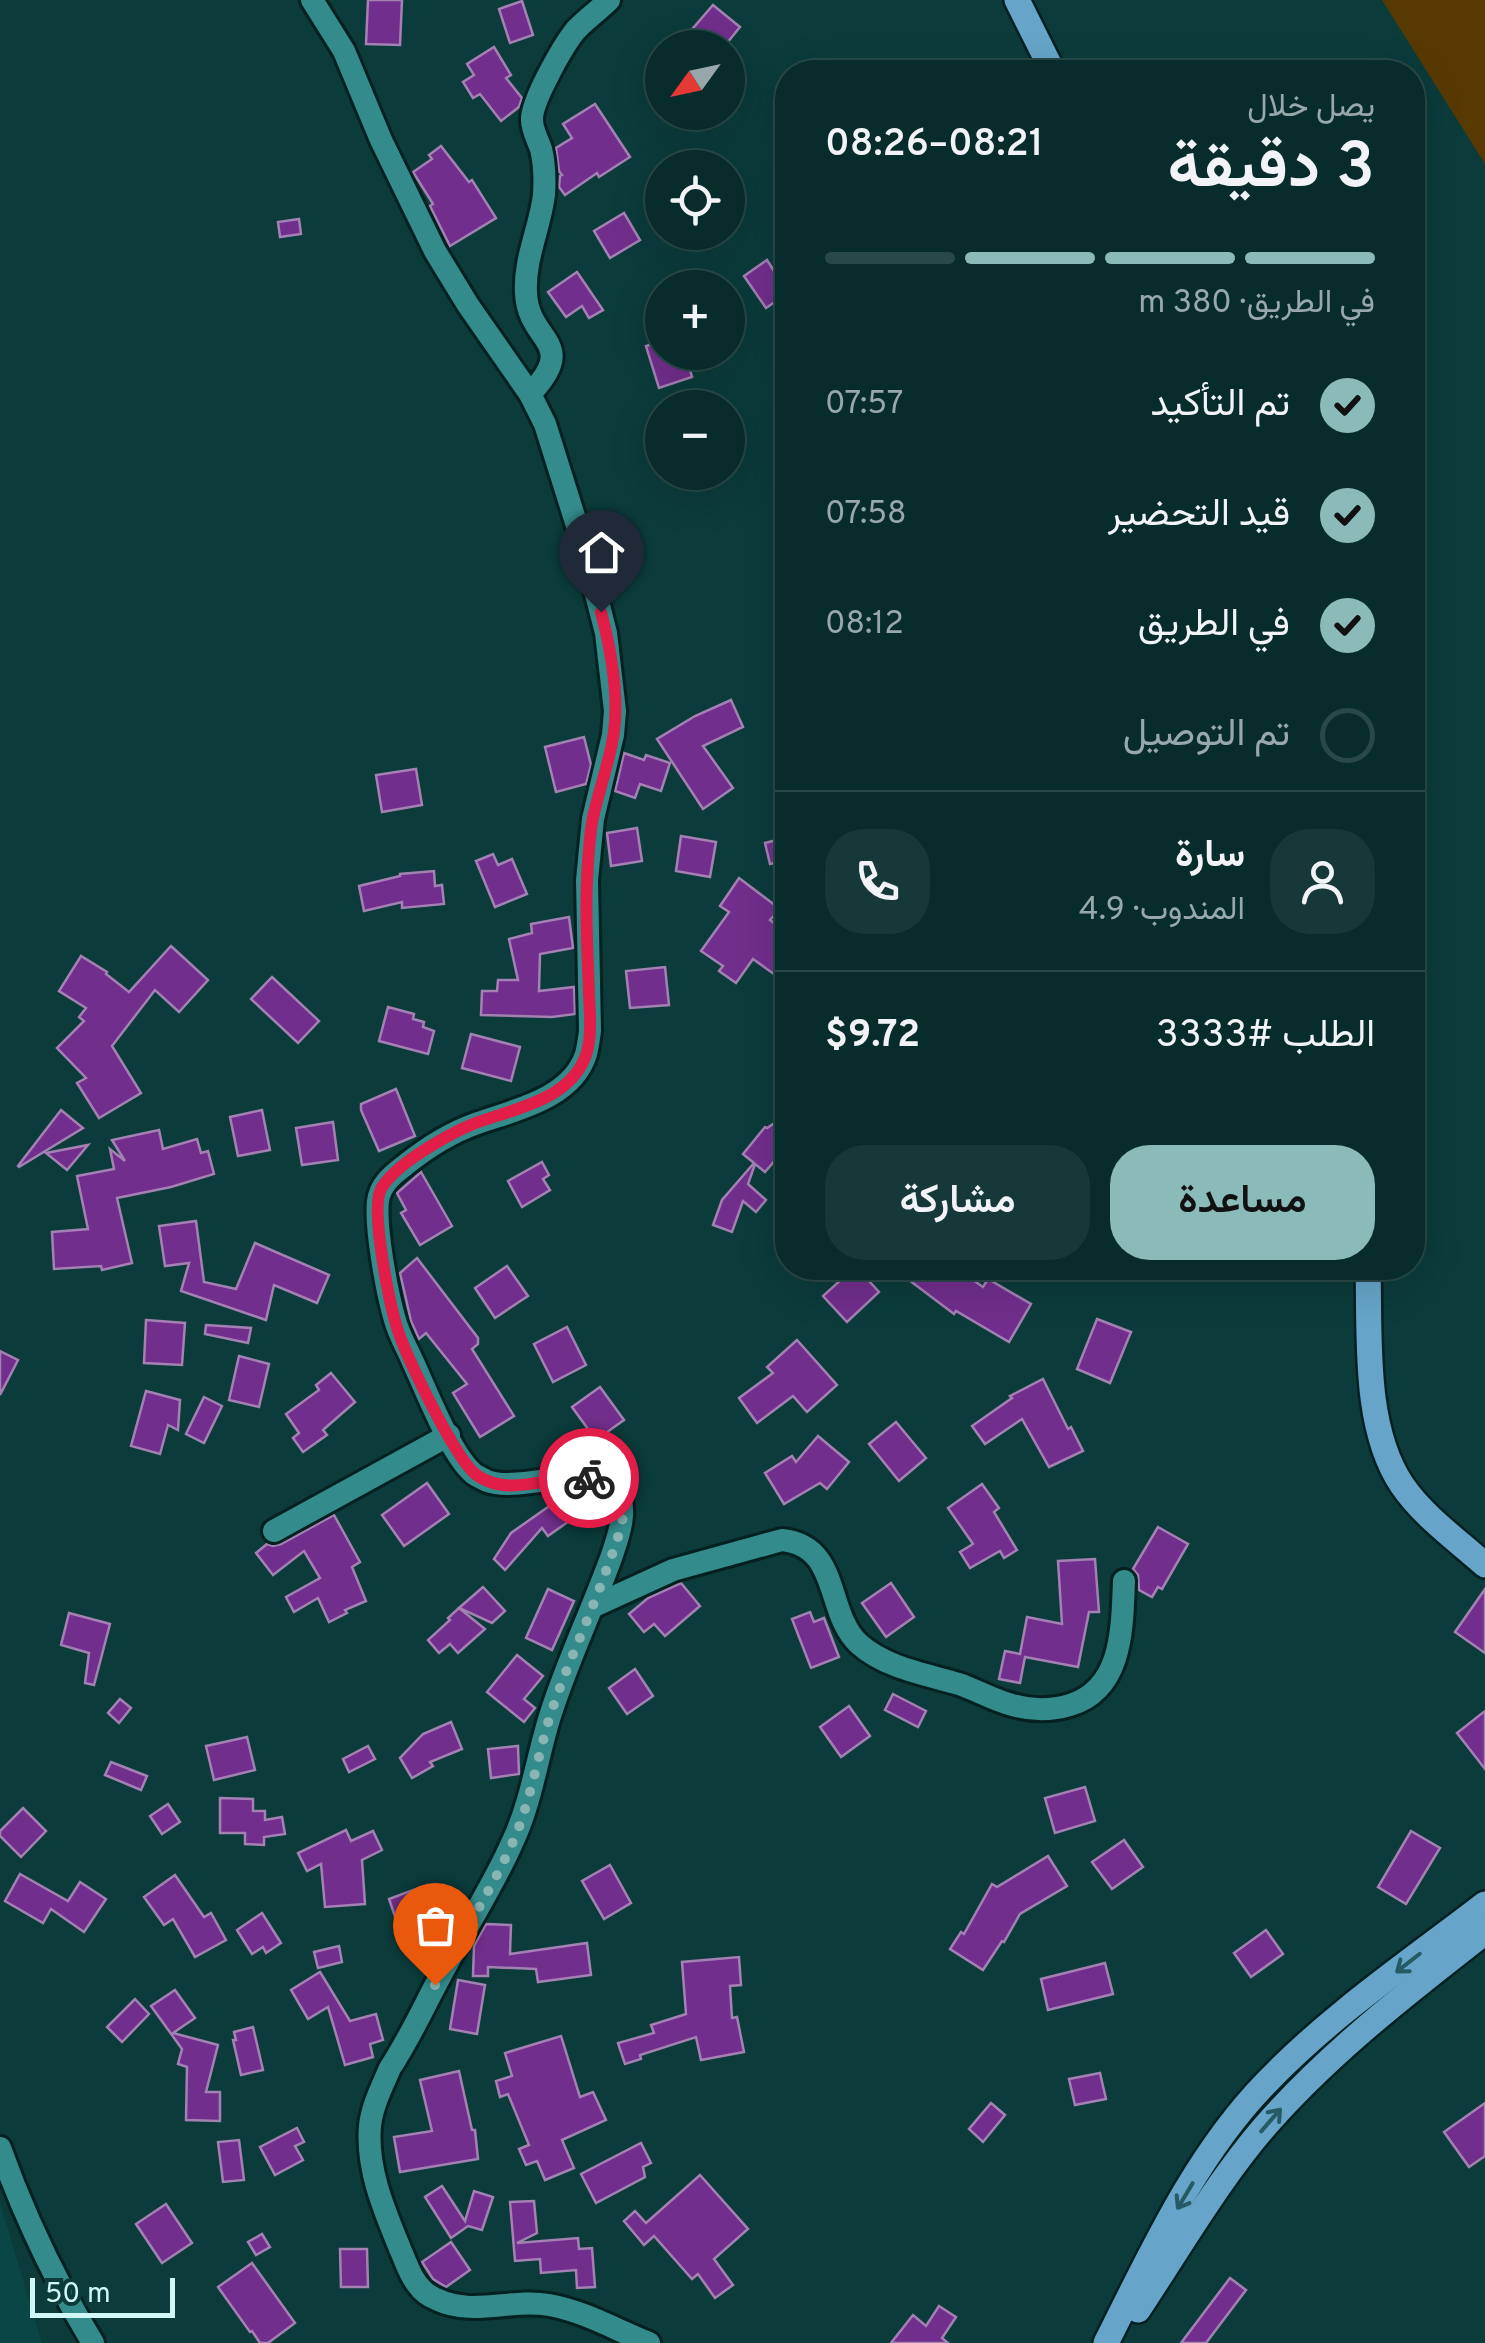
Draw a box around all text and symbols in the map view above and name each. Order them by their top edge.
north arrow [645,30,745,130]
map controls [645,30,745,490]
text: يصل خلال [1247,88,1375,128]
text: 08:21–08:26 [825,121,1044,170]
text: 3 دقيقة [1167,129,1375,211]
button: locate [645,150,745,250]
button: + [645,270,745,370]
text: في الطريق · 380 m [1138,284,1375,324]
icon: check [1320,378,1375,433]
text: تم التأكيد [1150,381,1290,430]
text: 07:57 [825,385,903,425]
button: − [645,390,745,490]
icon: check [1320,488,1375,543]
text: قيد التحضير [1108,491,1290,540]
text: 07:58 [825,495,907,535]
pin [559,510,644,613]
icon: home [574,525,629,580]
icon: check [1320,598,1375,653]
text: في الطريق [1138,601,1290,650]
text: 08:12 [825,605,904,645]
text: تم التوصيل [1123,711,1290,760]
button: phone [825,829,930,934]
button: person [1270,829,1375,934]
text: سارة [1175,832,1245,881]
text: المندوب · 4.9 [1079,891,1245,931]
text: $9.72 [825,1012,920,1061]
text: الطلب #3333 [1156,1012,1375,1061]
button: مشاركة [825,1145,1090,1260]
button: مساعدة [1110,1145,1375,1260]
courier [539,1428,639,1528]
icon: bike [562,1451,617,1506]
pin [393,1883,478,1986]
icon: bag [408,1898,463,1953]
one-way arrow [1395,1952,1422,1973]
one-way arrow [1260,2108,1283,2133]
one-way arrow [1175,2181,1195,2210]
scale bar [30,2273,175,2318]
text: 50 m [45,2277,111,2313]

